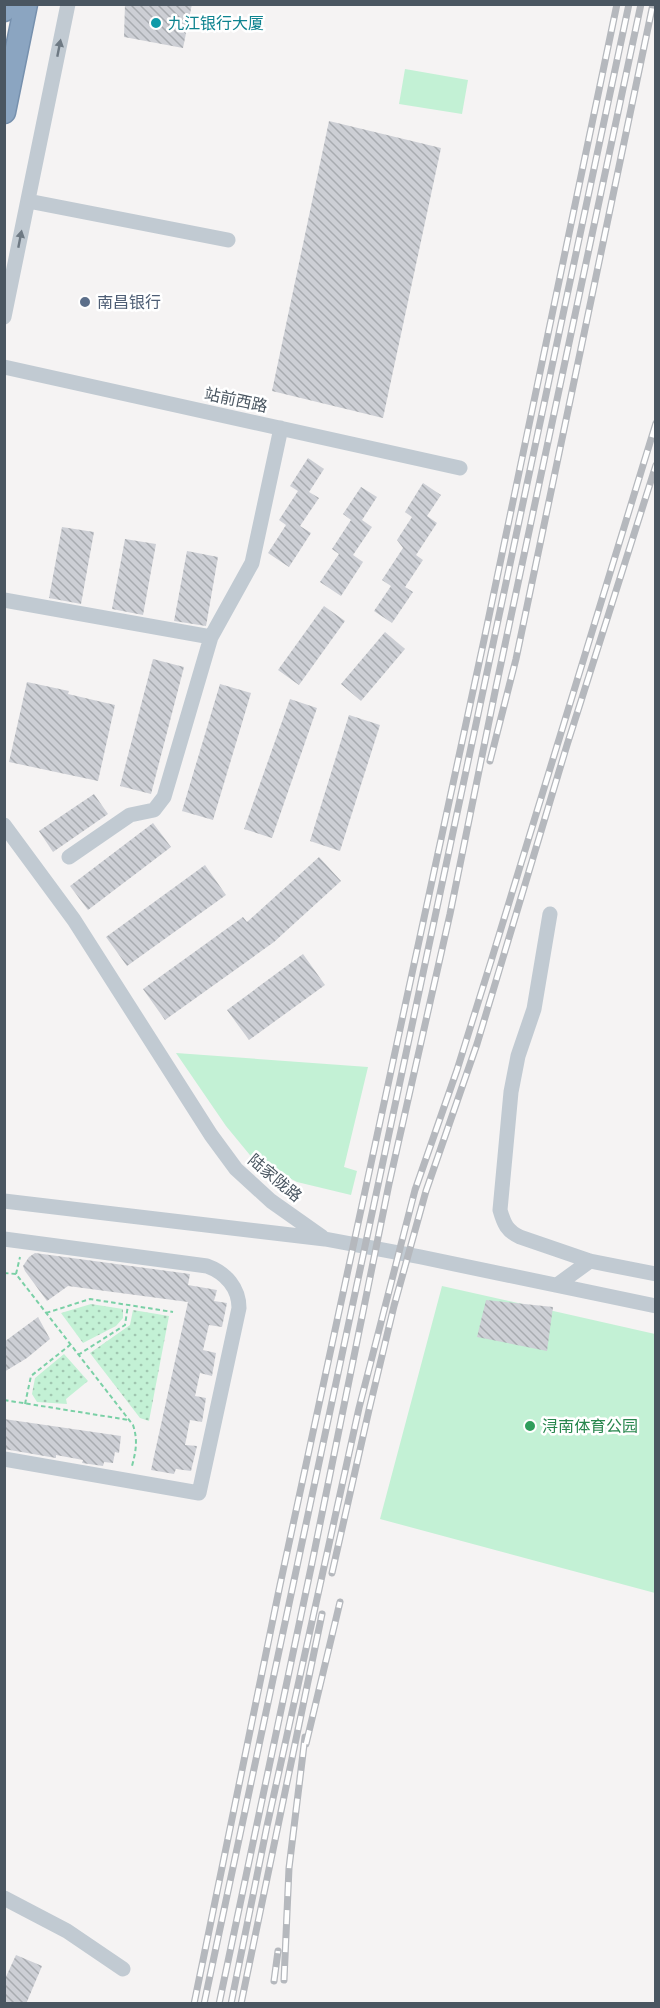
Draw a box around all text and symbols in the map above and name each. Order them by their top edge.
place label: 九江银行大厦 [168,14,264,33]
marker: 九江银行大厦 [149,16,163,30]
one-way arrow [55,38,64,57]
one-way arrow [16,229,25,248]
place label: 南昌银行 [97,293,161,312]
marker: 南昌银行 [78,295,92,309]
street label: 站前西路 [203,384,269,416]
street label: 陆家陇路 [244,1150,306,1206]
place label: 浔南体育公园 [542,1417,638,1436]
marker: 浔南体育公园 [523,1419,537,1433]

